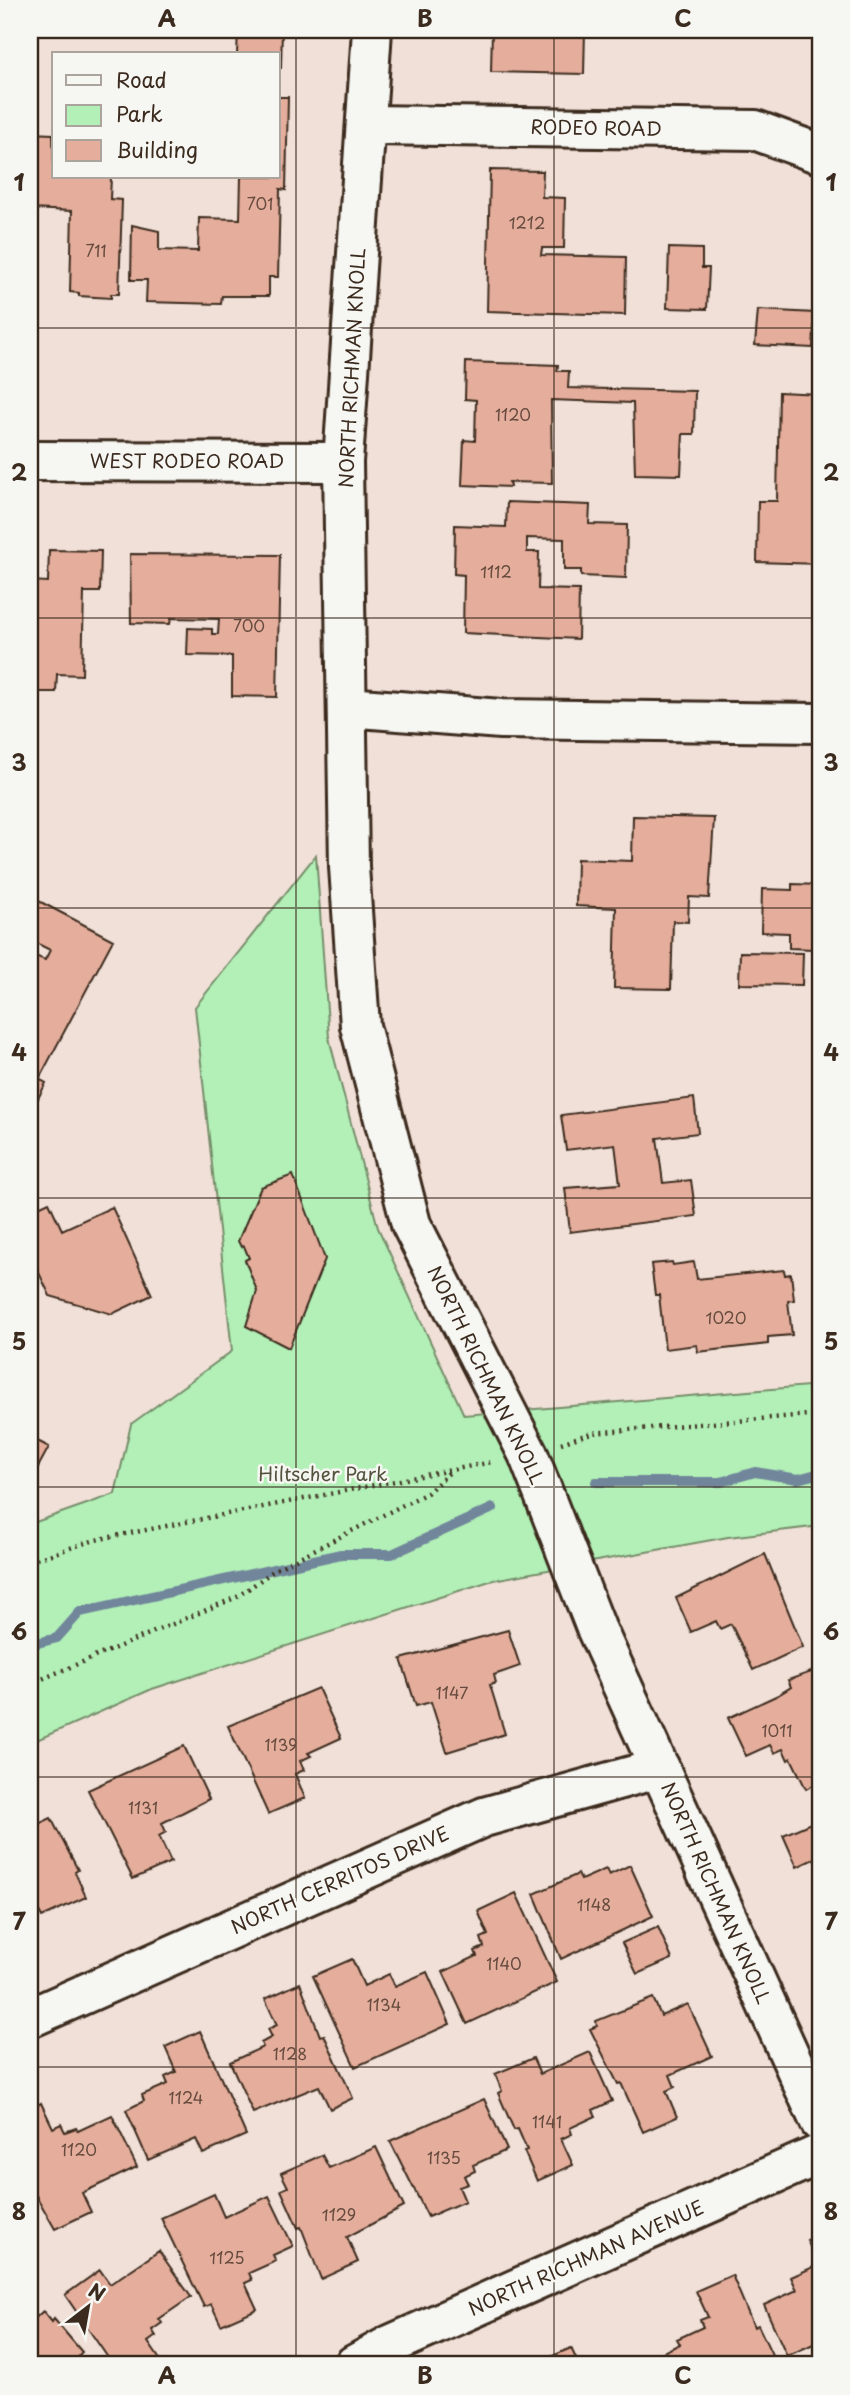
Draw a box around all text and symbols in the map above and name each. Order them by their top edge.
text: A [158,0,176,35]
text: B [417,0,433,35]
text: C [674,0,692,35]
legend [52,52,280,178]
text: Road [116,63,167,95]
text: Park [116,97,163,129]
street label: RODEO ROAD [530,112,662,142]
text: Building [116,133,198,165]
text: 1 [14,164,25,199]
text: 1 [826,164,837,199]
house number: 701 [247,191,273,215]
house number: 1212 [509,210,545,234]
house number: 711 [85,238,107,262]
street label: NORTH RICHMAN KNOLL [331,247,371,489]
house number: 1120 [495,402,531,426]
street label: WEST RODEO ROAD [90,446,284,474]
text: 2 [11,454,27,489]
text: 2 [823,454,839,489]
house number: 1112 [480,559,512,583]
house number: 700 [233,613,265,637]
text: 3 [11,744,27,779]
text: 3 [823,744,839,779]
text: 4 [11,1034,27,1069]
text: 4 [823,1034,839,1069]
street label: NORTH RICHMAN KNOLL [422,1261,552,1489]
house number: 1020 [706,1305,747,1329]
text: 5 [12,1323,26,1358]
text: 5 [824,1323,838,1358]
park label: Hiltscher Park [258,1459,388,1487]
text: 6 [11,1613,27,1648]
text: 6 [823,1613,839,1648]
house number: 1147 [436,1680,468,1704]
house number: 1011 [761,1718,793,1742]
house number: 1139 [265,1732,297,1756]
street label: NORTH RICHMAN KNOLL [655,1777,779,2008]
house number: 1131 [128,1795,158,1819]
street label: NORTH CERRITOS DRIVE [226,1818,453,1940]
house number: 1148 [577,1892,611,1916]
text: 7 [12,1903,26,1938]
text: 7 [824,1903,838,1938]
house number: 1140 [486,1951,522,1975]
house number: 1134 [367,1992,401,2016]
house number: 1128 [273,2041,307,2065]
house number: 1124 [169,2085,203,2109]
house number: 1141 [532,2109,562,2133]
house number: 1120 [61,2137,97,2161]
house number: 1135 [427,2145,461,2169]
street label: NORTH RICHMAN AVENUE [463,2192,708,2322]
text: 8 [12,2193,26,2228]
text: 8 [824,2193,838,2228]
house number: 1129 [322,2202,356,2226]
house number: 1125 [209,2245,245,2269]
north arrow [52,2272,122,2342]
text: N [84,2276,111,2307]
text: A [158,2357,176,2392]
text: B [417,2357,433,2392]
text: C [674,2357,692,2392]

